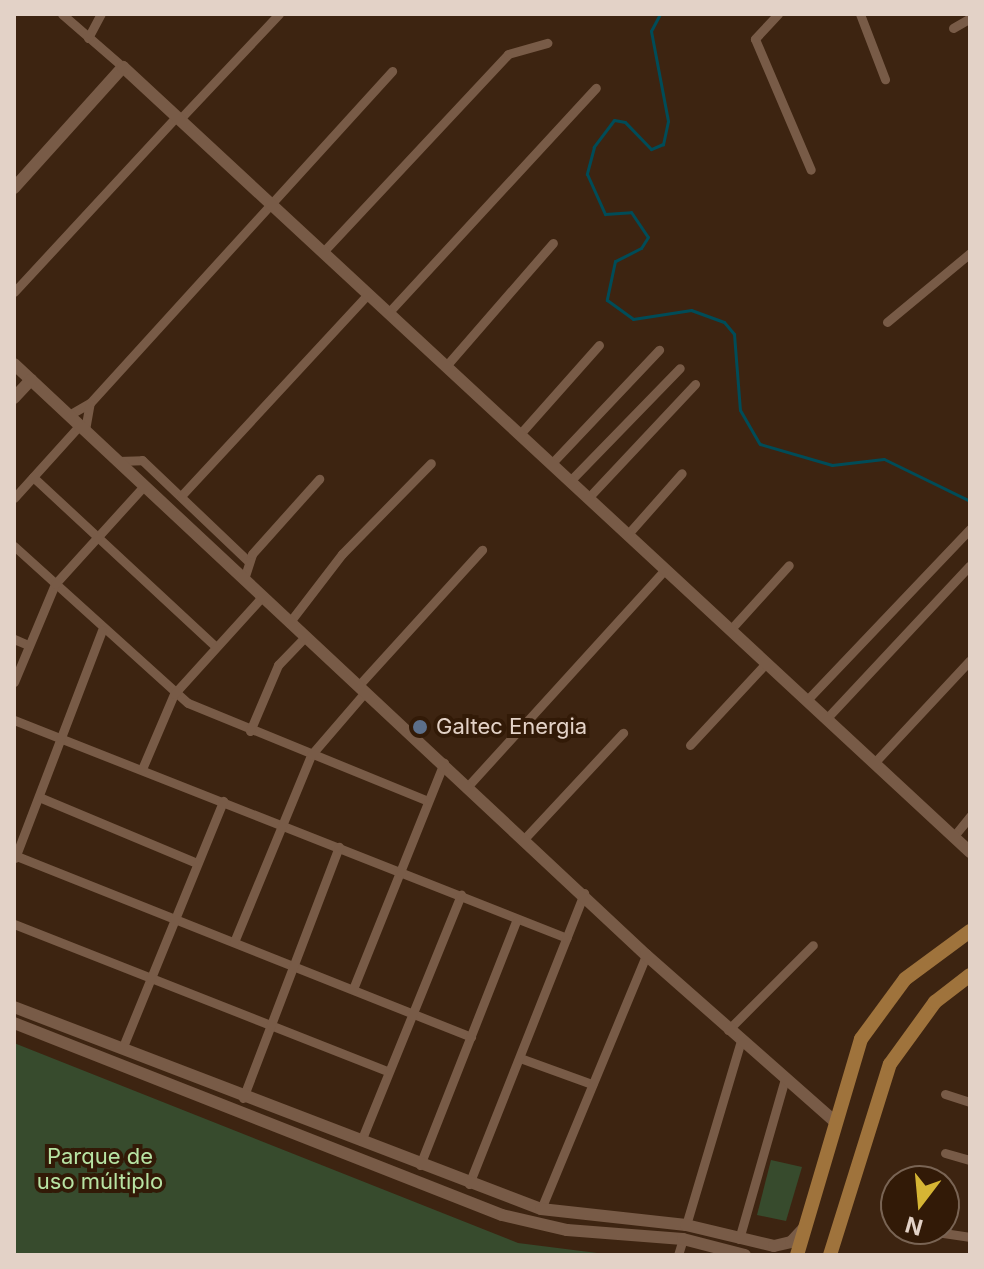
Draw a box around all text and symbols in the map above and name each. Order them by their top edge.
place label: Galtec Energia [436,714,587,740]
marker: Galtec Energia [411,718,429,736]
park label: Parque de uso múltiplo [37,1143,163,1194]
north arrow [880,1165,960,1245]
text: N [902,1211,926,1241]

